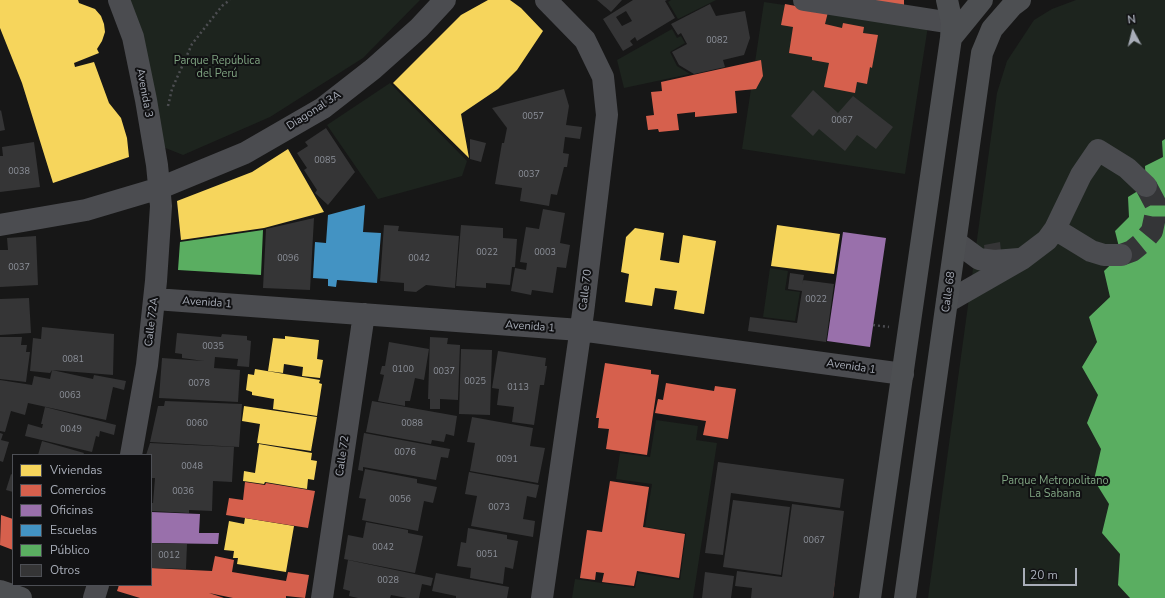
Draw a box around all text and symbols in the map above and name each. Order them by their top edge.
north arrow [1113,12,1153,52]
text: N [1126,12,1136,28]
house number: 0082 [706,36,728,46]
park label: Parque República del Perú [174,54,260,80]
street label: Avenida 3 [133,67,155,119]
street label: Diagonal 3A [284,89,344,133]
house number: 0057 [522,112,544,122]
house number: 0067 [831,116,853,126]
house number: 0085 [314,156,336,166]
house number: 0038 [8,167,30,177]
house number: 0037 [518,170,540,180]
house number: 0022 [476,248,498,258]
house number: 0003 [534,248,556,258]
house number: 0096 [277,254,299,264]
house number: 0042 [408,254,430,264]
house number: 0037 [8,263,30,273]
street label: Calle 70 [577,269,595,311]
street label: Calle 68 [940,271,958,313]
street label: Avenida 1 [182,295,232,311]
house number: 0022 [805,295,827,305]
street label: Calle 72A [142,297,162,347]
street label: Avenida 1 [505,319,555,335]
house number: 0035 [202,342,224,352]
house number: 0081 [62,355,84,365]
street label: Avenida 1 [826,357,876,377]
house number: 0100 [392,365,414,375]
house number: 0037 [433,367,455,377]
house number: 0025 [464,377,486,387]
house number: 0078 [188,379,210,389]
house number: 0113 [507,383,529,393]
house number: 0063 [59,391,81,401]
house number: 0060 [186,419,208,429]
house number: 0088 [401,419,423,429]
house number: 0049 [60,425,82,435]
street label: Calle 72 [334,435,352,477]
house number: 0076 [394,448,416,458]
legend [12,454,152,586]
house number: 0091 [496,455,518,465]
text: Viviendas [50,462,102,478]
house number: 0048 [181,462,203,472]
park label: Parque Metropolitano La Sabana [1001,474,1109,500]
text: Comercios [50,482,106,498]
house number: 0036 [172,487,194,497]
house number: 0056 [389,495,411,505]
text: Oficinas [50,502,93,518]
house number: 0073 [488,503,510,513]
text: Escuelas [50,522,97,538]
house number: 0067 [803,536,825,546]
text: Público [50,542,90,558]
house number: 0042 [372,543,394,553]
house number: 0051 [476,550,498,560]
house number: 0012 [158,551,180,561]
scale bar [1025,560,1079,586]
text: Otros [50,562,80,578]
text: 20 m [1030,567,1058,583]
house number: 0028 [377,576,399,586]

